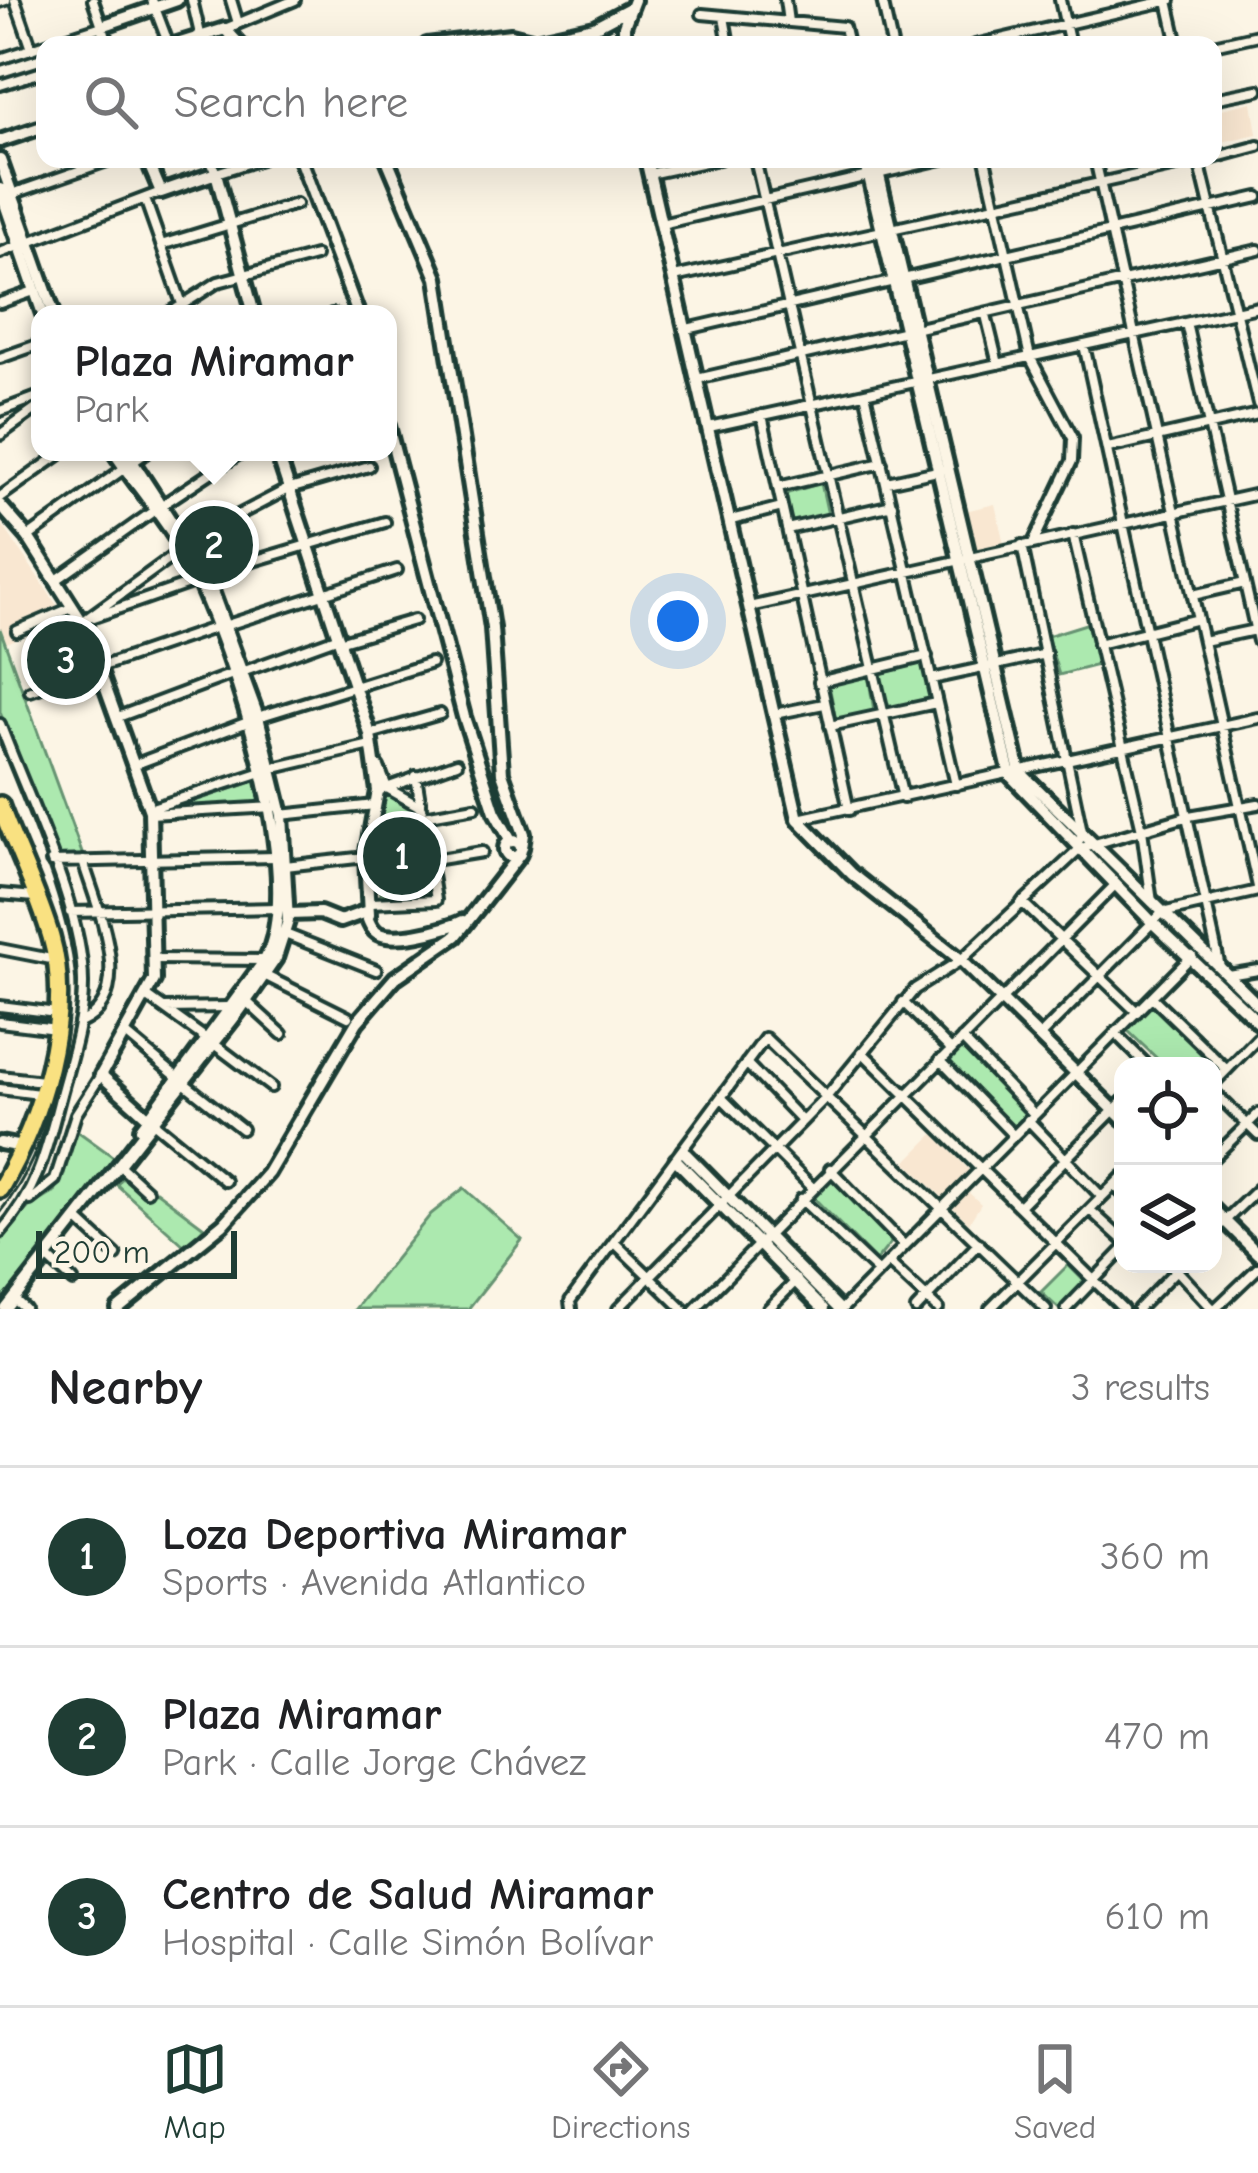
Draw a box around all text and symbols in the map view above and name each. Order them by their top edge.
search box [36,36,1222,168]
icon: search [78,69,144,135]
text: Search here [174,76,408,128]
popup [31,305,397,461]
text: Plaza Miramar [74,335,354,387]
text: Park [74,387,149,432]
pin: 2 [175,500,253,590]
your location [648,591,708,651]
pin: 3 [27,615,105,705]
pin: 1 [363,811,441,901]
map controls [1114,1057,1222,1273]
button: locate [1114,1057,1222,1165]
button: layers [1114,1165,1222,1273]
scale bar [36,1225,237,1278]
text: 200 m [54,1233,150,1271]
text: Nearby [48,1358,202,1417]
text: 3 results [1071,1365,1210,1410]
text: Loza Deportiva Miramar [162,1508,626,1560]
text: 1 [79,1534,95,1579]
text: 360 m [1100,1534,1210,1579]
text: Sports · Avenida Atlantico [162,1560,586,1605]
text: Plaza Miramar [162,1688,441,1740]
text: 2 [77,1714,97,1759]
text: 470 m [1104,1714,1210,1759]
text: Park · Calle Jorge Chávez [162,1740,586,1785]
text: Centro de Salud Miramar [162,1868,653,1920]
text: 3 [77,1894,97,1939]
text: 610 m [1104,1894,1210,1939]
text: Hospital · Calle Simón Bolívar [162,1920,653,1965]
tab: Map [162,2036,228,2146]
tab: Directions [551,2036,691,2146]
tab: Saved [1014,2036,1096,2146]

